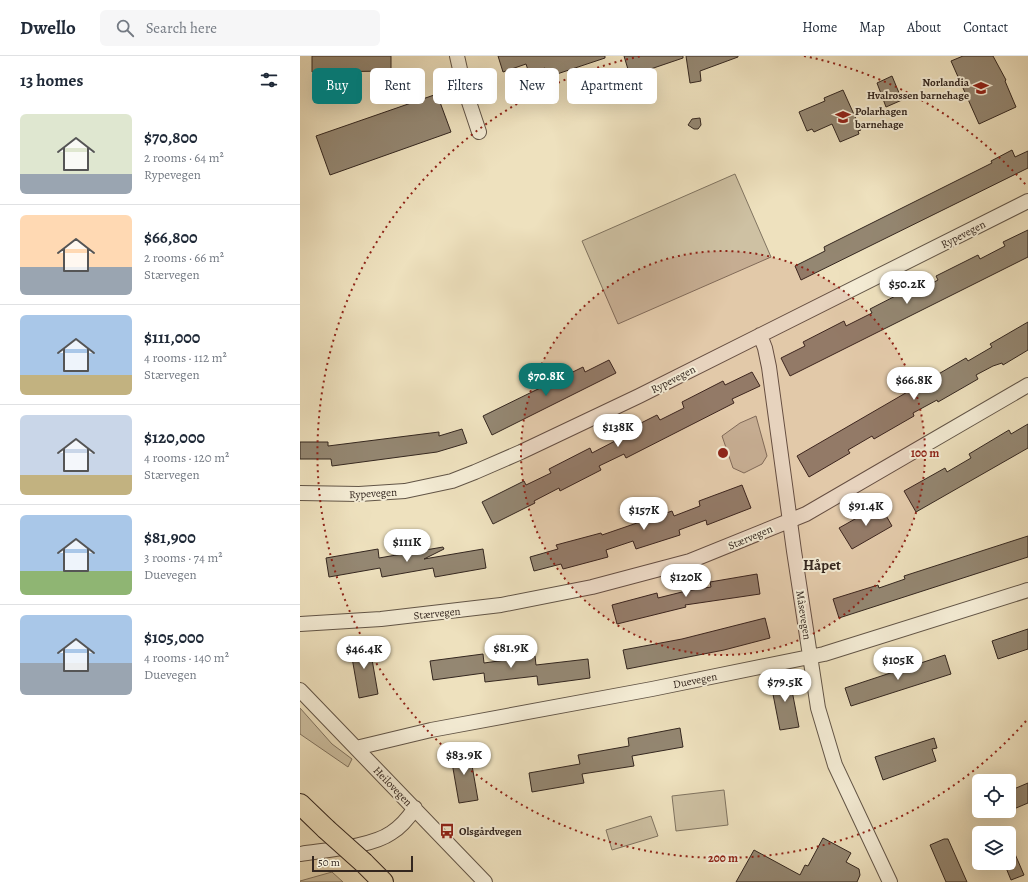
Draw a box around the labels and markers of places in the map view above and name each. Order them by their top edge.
place label: Norlandia Hvalrossen barnehage [867,75,970,103]
school or university icon: Norlandia Hvalrossen barnehage [972,79,990,97]
place label: Polarhagen barnehage [854,104,907,132]
school or university icon: Polarhagen barnehage [834,108,852,126]
pin: $50.2K [874,271,940,305]
pin: $70.8K [513,363,579,397]
pin: $66.8K [881,367,947,401]
pin: $138K [590,414,646,448]
centre of rings [716,446,730,460]
pin: $91.4K [833,493,899,527]
pin: $157K [616,497,672,531]
pin: $111K [379,529,435,563]
pin: $120K [658,564,714,598]
pin: $81.9K [478,635,544,669]
pin: $46.4K [331,636,397,670]
pin: $105K [870,647,926,681]
pin: $79.5K [752,669,818,703]
pin: $83.9K [431,742,497,776]
bus stop icon: Olsgårdvegen [438,822,456,840]
place label: Olsgårdvegen [459,824,522,839]

